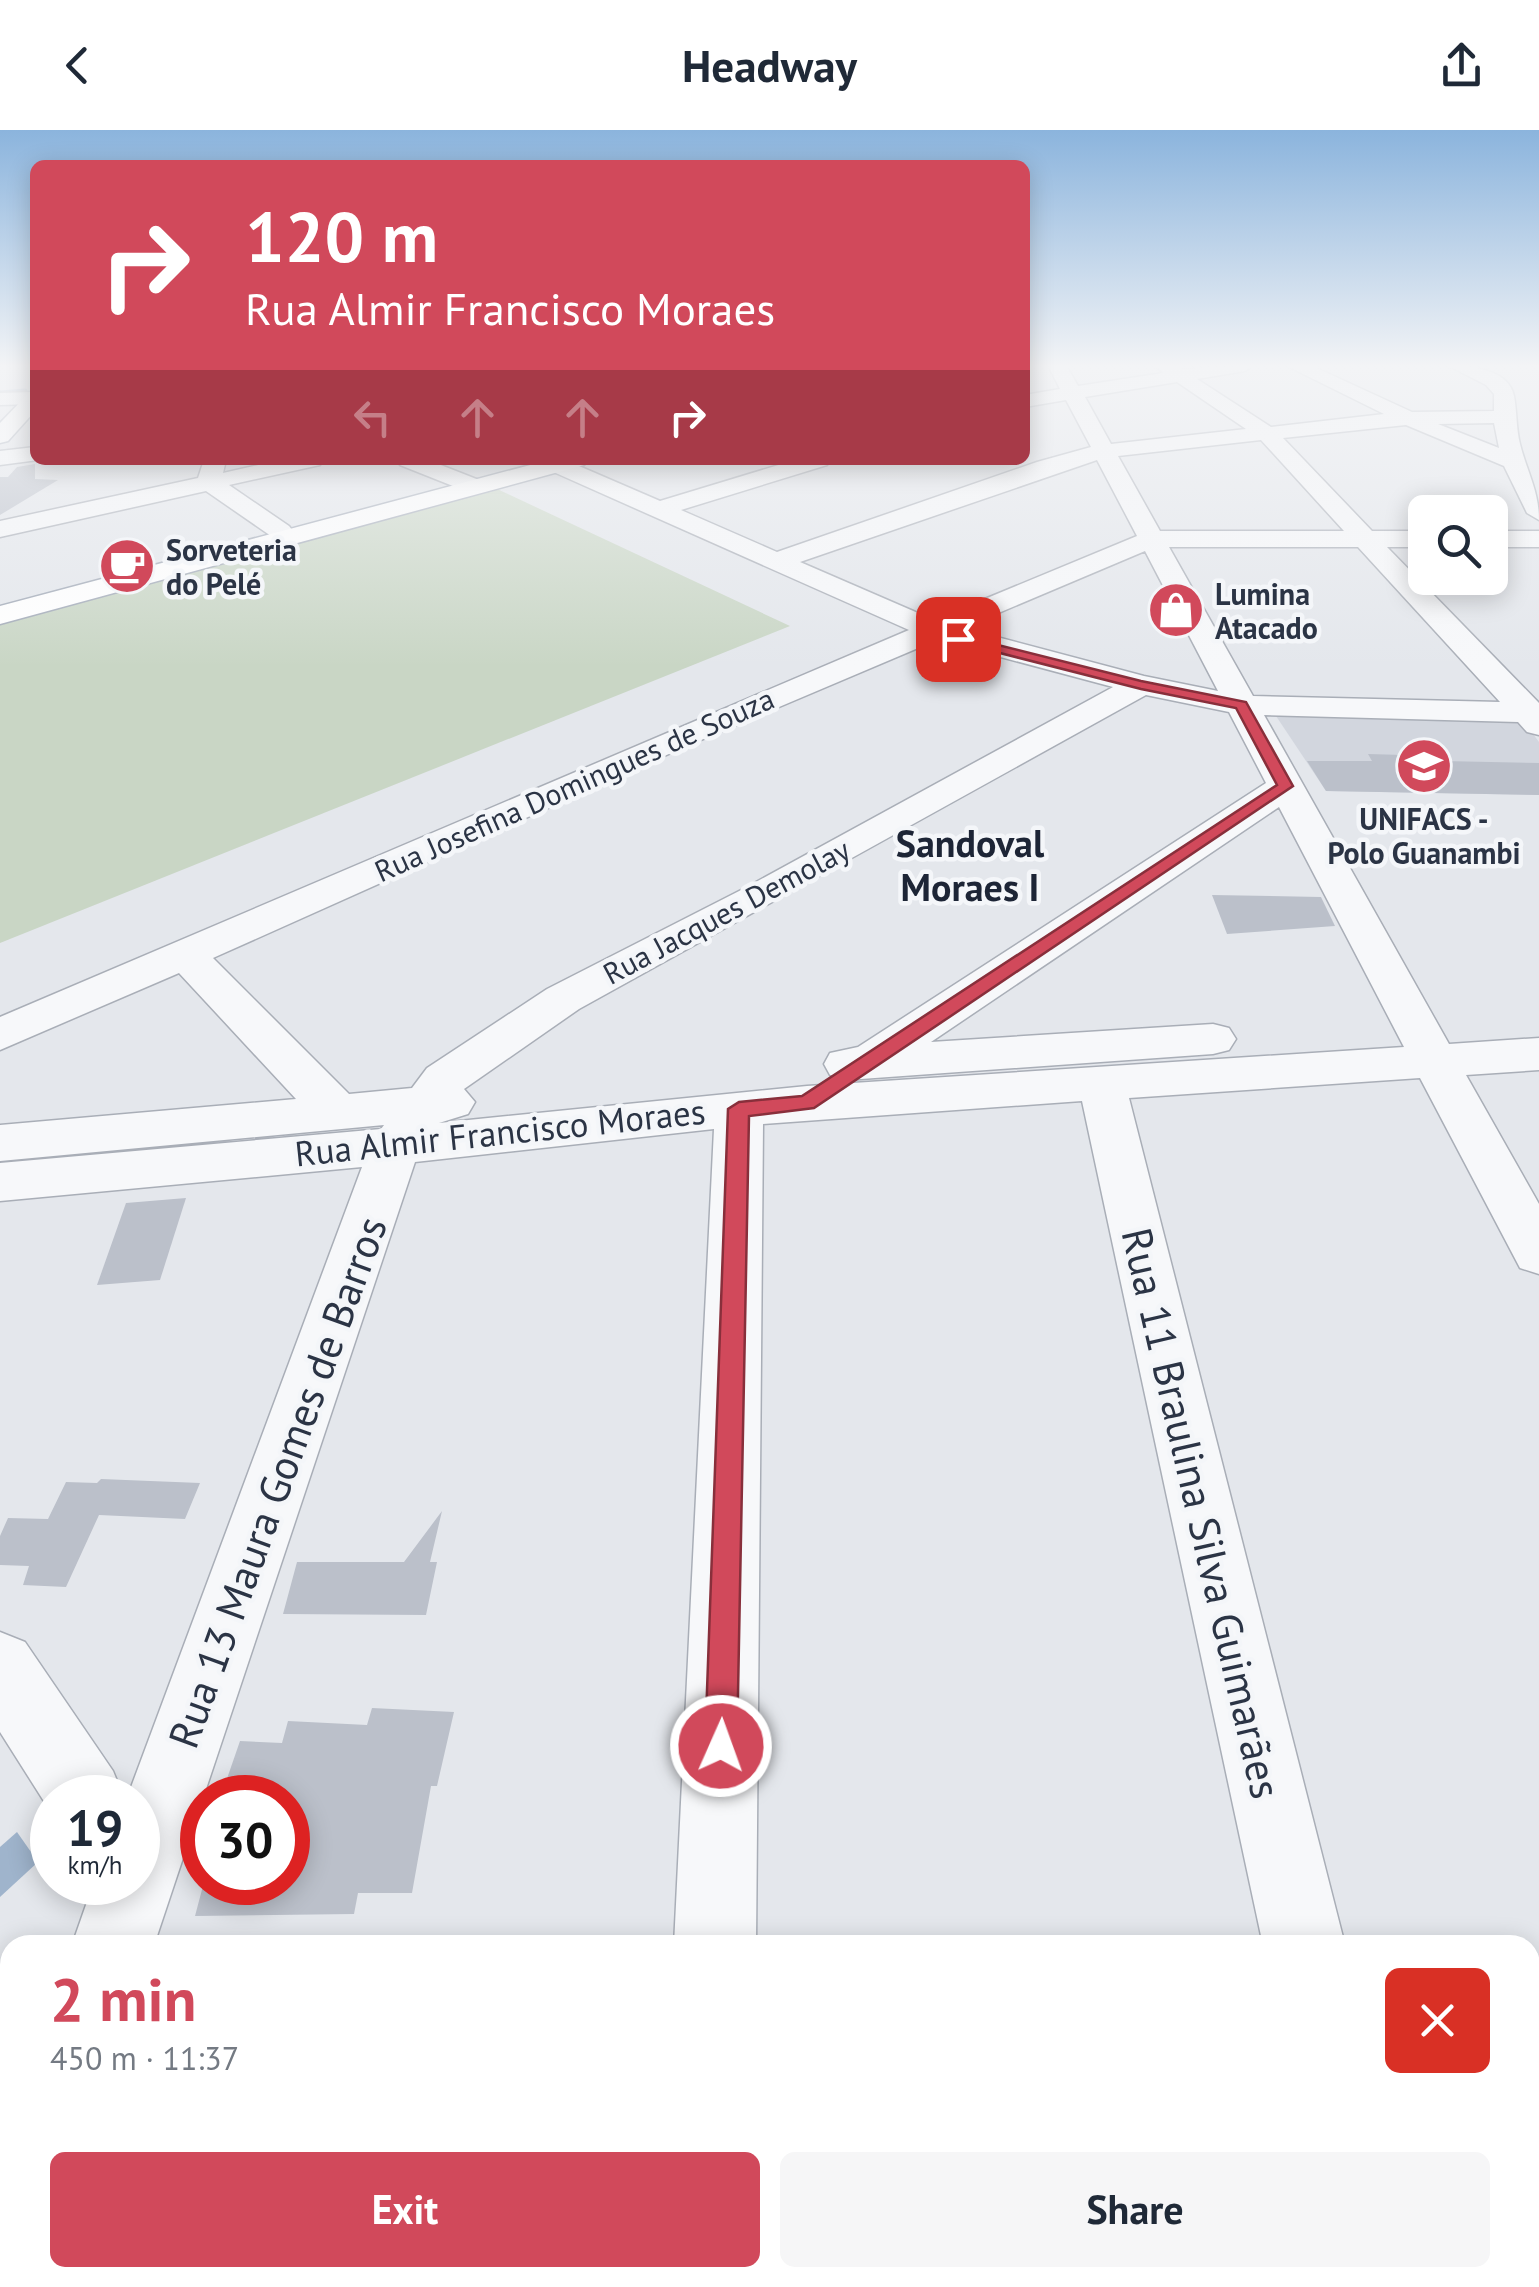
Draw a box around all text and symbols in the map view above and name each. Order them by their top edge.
text: Headway [682,36,857,94]
icon: back [50,38,105,93]
icon: share [1434,38,1489,93]
text: 120 m [245,191,438,281]
icon: right [80,200,210,330]
text: Rua Almir Francisco Moraes [245,279,775,337]
icon: left [345,390,400,445]
icon: ahead [450,390,505,445]
icon: ahead [555,390,610,445]
icon: right [660,390,715,445]
map controls [1408,495,1508,595]
button: search [1408,495,1508,595]
place label: Sorveteria do Pelé [166,530,297,603]
cafe icon: Sorveteria do Pelé [97,536,157,596]
place label: Lumina Atacado [1215,574,1318,647]
shop icon: Lumina Atacado [1146,580,1206,640]
pin [916,597,1001,682]
icon: arrive [931,612,986,667]
street label: Rua Josefina Domingues de Souza [368,678,780,890]
school or university icon: UNIFACS - Polo Guanambi [1394,736,1454,796]
place label: UNIFACS - Polo Guanambi [1327,799,1521,872]
district label: Sandoval Moraes I [896,818,1045,911]
street label: Rua Jacques Demolay [596,829,856,993]
street label: Rua Almir Francisco Moraes [293,1088,707,1176]
street label: Rua 13 Maura Gomes de Barros [155,1209,399,1755]
street label: Rua 11 Braulina Silva Guimarães [1110,1222,1294,1804]
position arrow [669,1694,773,1798]
speed limit sign: 30 [180,1775,310,1905]
text: 19 [67,1795,123,1860]
text: km/h [68,1849,122,1881]
text: 2 min [50,1960,196,2038]
button: close [1385,1968,1490,2073]
text: 450 m · 11:37 [50,2037,239,2079]
button: Exit [50,2152,760,2267]
button: Share [780,2152,1490,2267]

